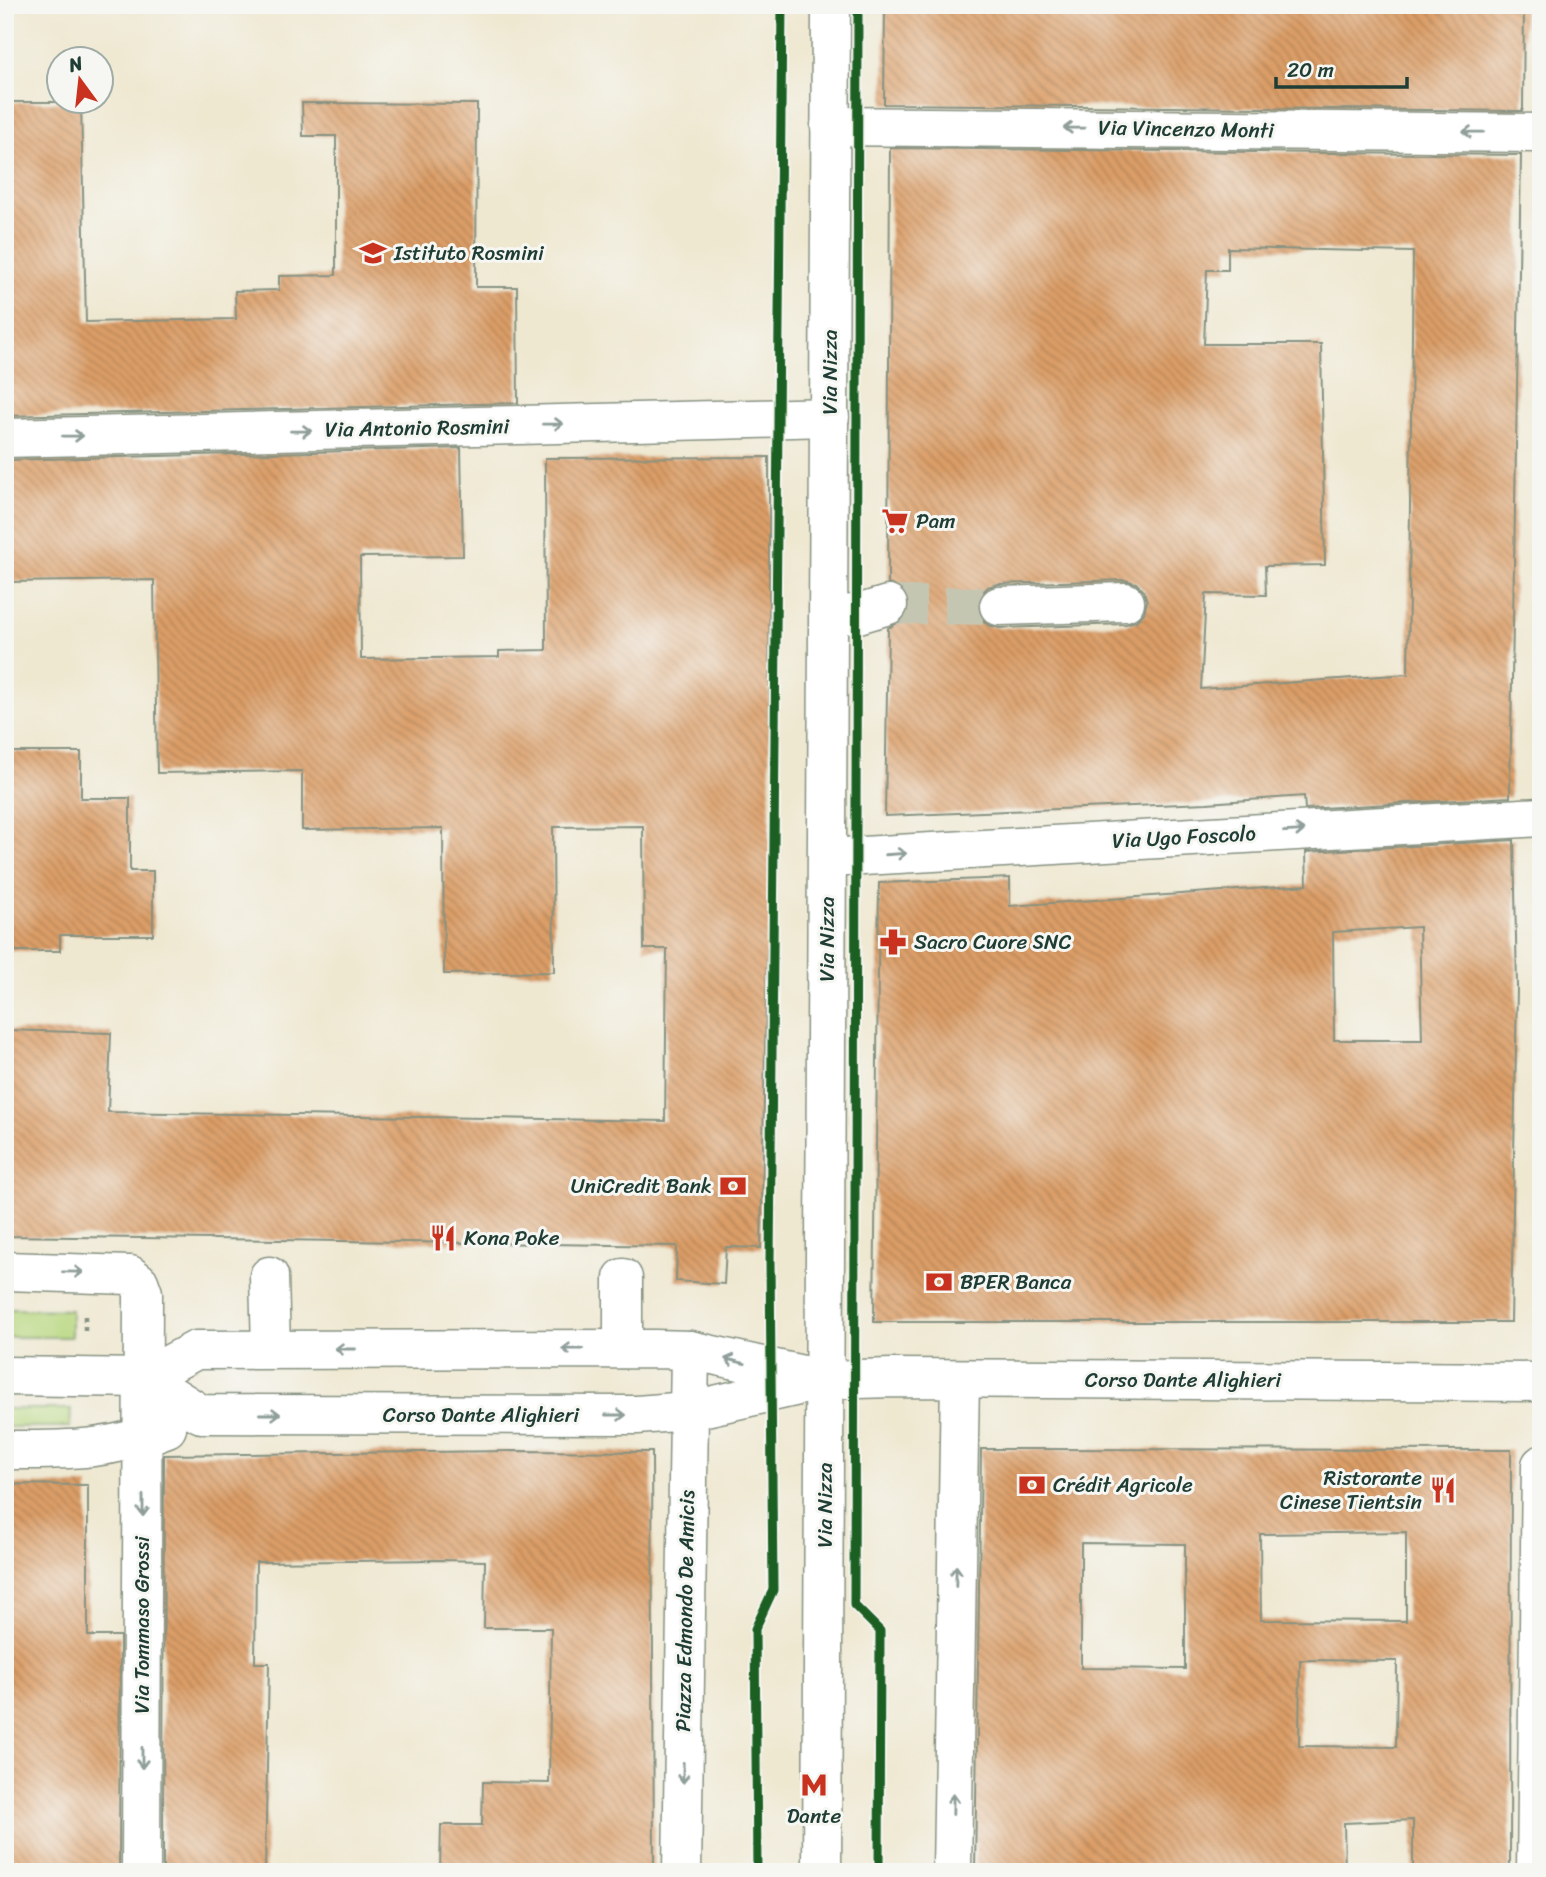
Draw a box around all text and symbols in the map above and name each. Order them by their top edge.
north arrow [46,46,116,116]
text: N [64,46,87,82]
scale bar [1276,46,1408,90]
text: 20 m [1287,51,1334,89]
street label: Via Vincenzo Monti [1098,108,1275,150]
one-way arrow [1062,121,1085,134]
one-way arrow [1461,125,1484,139]
place label: Istituto Rosmini [393,234,545,272]
school or university icon: Istituto Rosmini [358,238,388,268]
street label: Via Nizza [811,329,849,415]
street label: Via Antonio Rosmini [325,407,511,449]
one-way arrow [541,418,564,431]
one-way arrow [289,424,312,437]
one-way arrow [62,430,85,443]
place label: Pam [916,502,955,540]
supermarket icon: Pam [880,506,910,536]
street label: Via Ugo Foscolo [1111,814,1257,860]
one-way arrow [1282,824,1305,837]
one-way arrow [884,847,907,860]
street label: Via Nizza [808,896,846,982]
place label: Sacro Cuore SNC [914,923,1072,961]
pharmacy icon: Sacro Cuore SNC [878,927,908,957]
place label: UniCredit Bank [571,1167,712,1205]
bank icon: UniCredit Bank [718,1171,748,1201]
place label: Kona Poke [464,1219,560,1257]
restaurant icon: Kona Poke [428,1223,458,1253]
place label: BPER Banca [960,1263,1072,1301]
one-way arrow [62,1266,85,1279]
bank icon: BPER Banca [924,1267,954,1297]
one-way arrow [334,1342,357,1355]
one-way arrow [561,1342,584,1356]
one-way arrow [724,1354,747,1367]
street label: Corso Dante Alighieri [1085,1361,1282,1399]
street label: Corso Dante Alighieri [383,1396,580,1434]
one-way arrow [258,1407,281,1421]
one-way arrow [604,1408,627,1422]
place label: Ristorante Cinese Tientsin [1280,1459,1422,1521]
street label: Via Nizza [806,1462,844,1548]
place label: Crédit Agricole [1053,1466,1193,1504]
bank icon: Crédit Agricole [1017,1470,1047,1500]
restaurant icon: Ristorante Cinese Tientsin [1428,1475,1458,1505]
street label: Piazza Edmondo De Amicis [664,1489,706,1732]
one-way arrow [136,1495,150,1518]
street label: Via Tommaso Grossi [123,1535,161,1714]
one-way arrow [950,1565,963,1588]
one-way arrow [135,1747,149,1770]
one-way arrow [676,1762,690,1785]
metro station icon: Dante [799,1770,829,1800]
one-way arrow [946,1792,960,1815]
place label: Dante [787,1797,841,1835]

